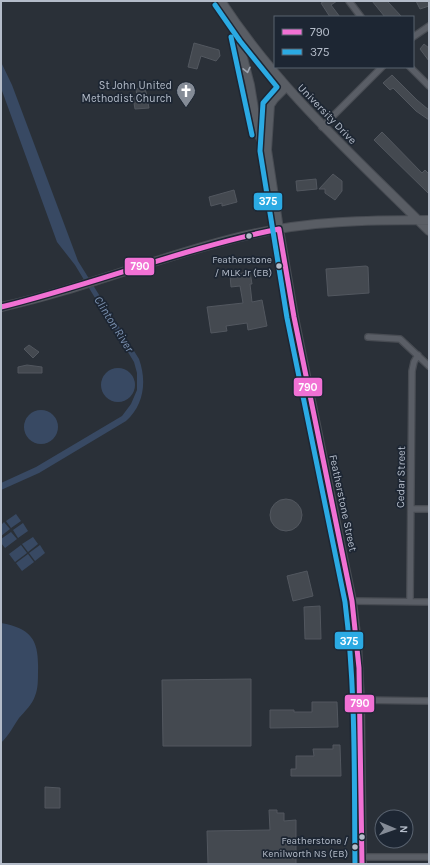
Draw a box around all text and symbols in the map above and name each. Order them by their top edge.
legend [274,16,414,68]
text: 790 [310,25,330,39]
text: 375 [310,45,330,59]
one-way arrow [242,67,250,73]
place label: St John United Methodist Church [82,79,172,105]
church icon: St John United Methodist Church [175,80,197,108]
street label: University Drive [295,81,359,147]
line badge: 375 [253,192,283,211]
text: 375 [259,195,277,208]
unlabelled marker [244,231,254,241]
place label: Featherstone / MLK Jr (EB) [212,254,272,279]
line badge: 790 [124,257,155,276]
text: 790 [130,260,150,273]
marker: Featherstone / MLK Jr (EB) [274,261,284,271]
water label: Clinton River [91,293,137,355]
line badge: 790 [293,377,323,397]
text: 790 [298,381,318,394]
street label: Cedar Street [394,446,408,508]
street label: Featherstone Street [326,453,360,553]
line badge: 375 [334,631,364,650]
text: 375 [340,635,358,648]
line badge: 790 [344,694,375,713]
text: 790 [350,697,370,710]
north arrow [374,809,414,849]
text: N [397,825,410,834]
unlabelled marker [357,832,367,842]
place label: Featherstone / Kenilworth NS (EB) [262,835,348,860]
marker: Featherstone / Kenilworth NS (EB) [350,842,360,852]

